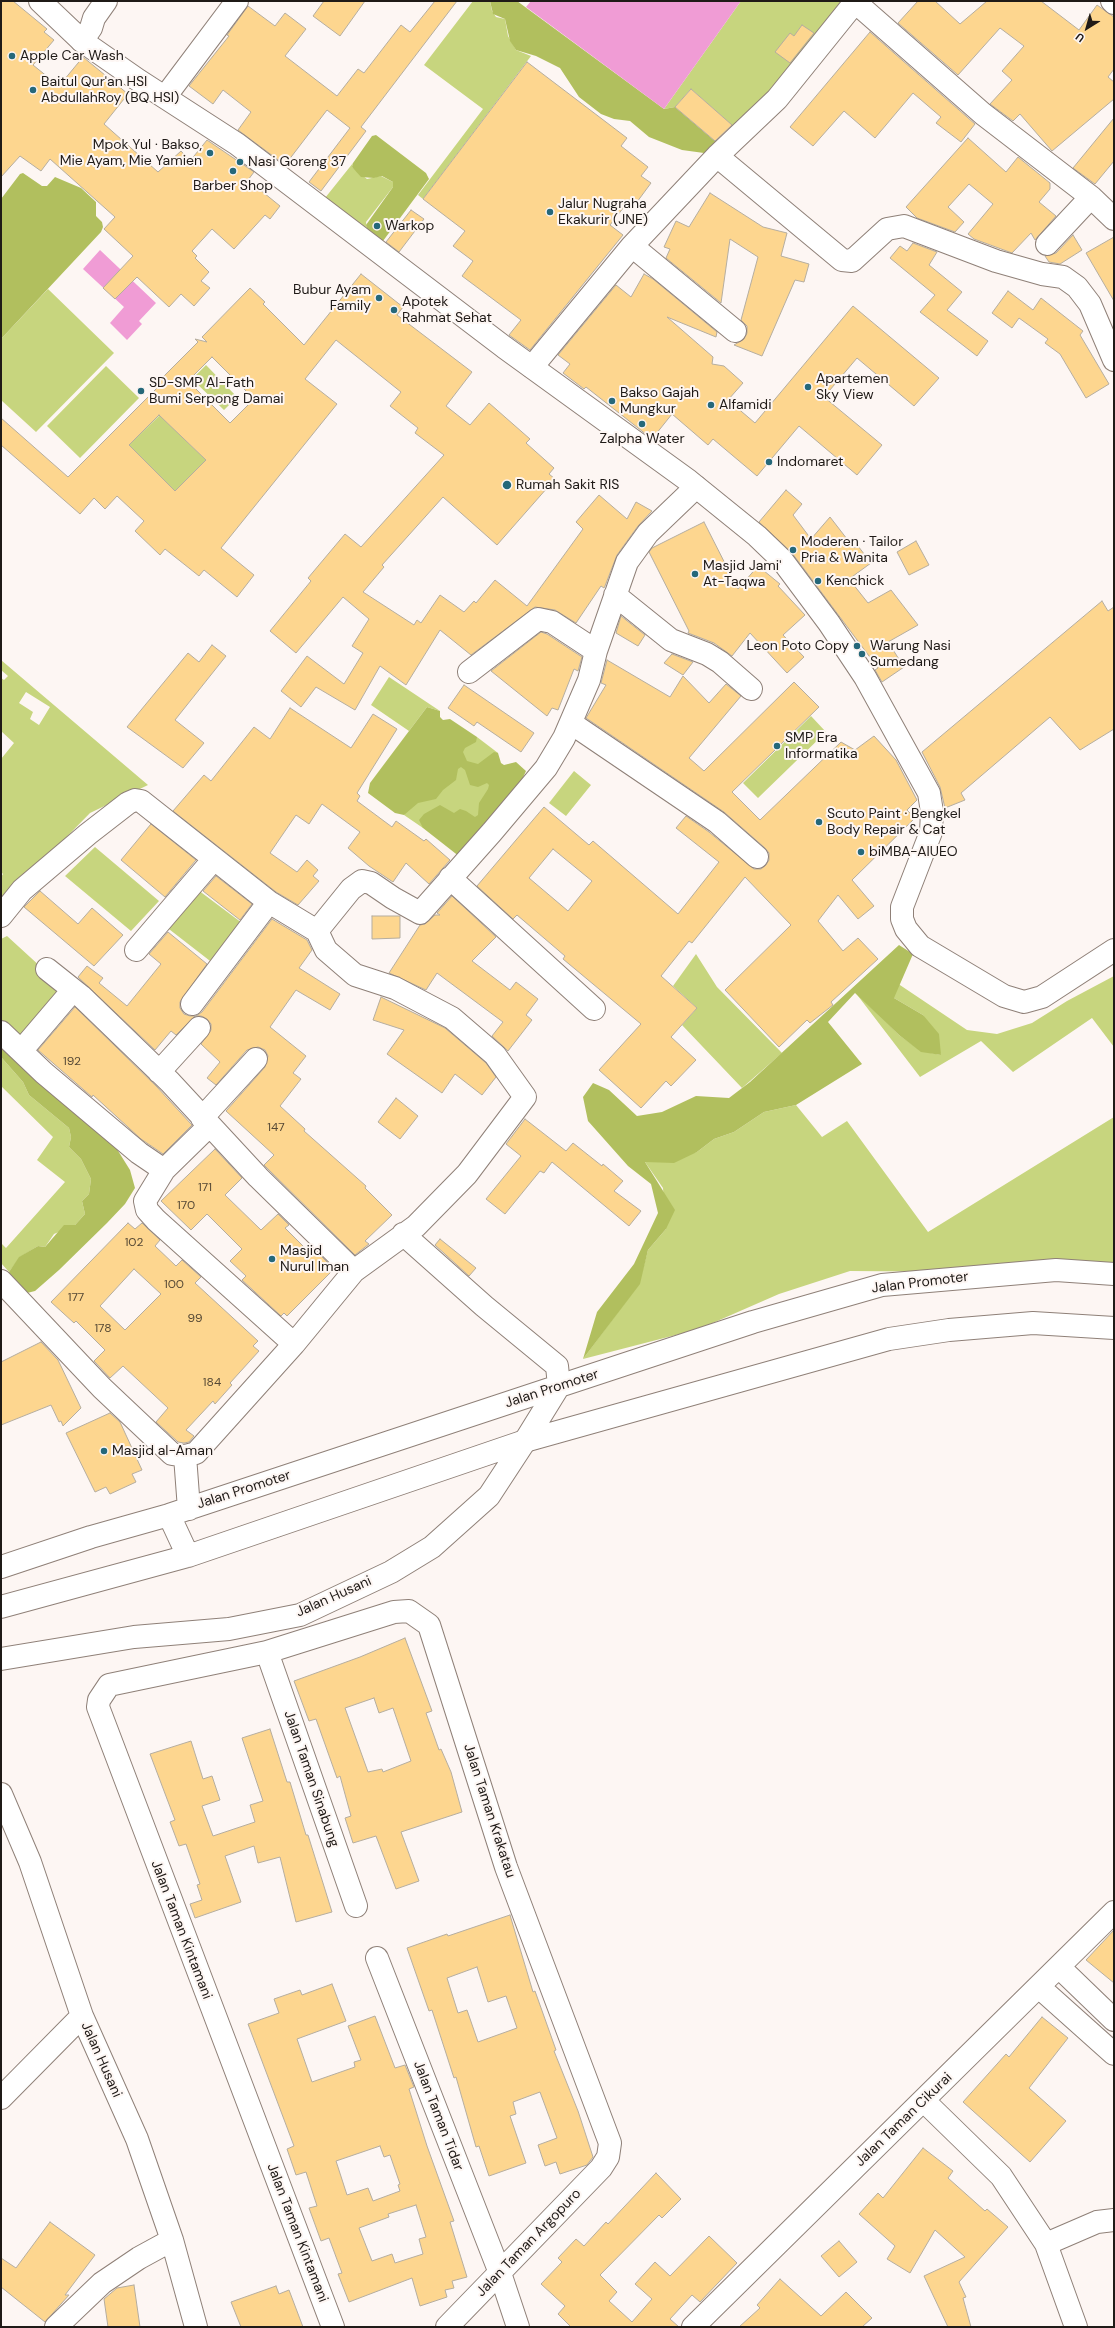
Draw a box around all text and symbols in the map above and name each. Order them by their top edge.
north arrow [1067,8,1107,48]
text: U [1073,30,1087,45]
place label: Apple Car Wash [20,48,124,64]
marker: Apple Car Wash [7,51,17,61]
place label: Baitul Qur'an HSI AbdullahRoy (BQ HSI) [41,74,179,106]
marker: Baitul Qur'an HSI AbdullahRoy (BQ HSI) [28,85,38,95]
place label: Mpok Yul · Bakso, Mie Ayam, Mie Yamien [60,137,202,170]
marker: Mpok Yul · Bakso, Mie Ayam, Mie Yamien [205,148,215,158]
place label: Nasi Goreng 37 [248,154,346,170]
marker: Nasi Goreng 37 [235,157,245,167]
marker: Barber Shop [228,166,238,176]
place label: Barber Shop [193,178,273,194]
place label: Jalur Nugraha Ekakurir (JNE) [558,196,648,228]
marker: Jalur Nugraha Ekakurir (JNE) [545,207,555,217]
place label: Warkop [385,218,434,234]
marker: Warkop [372,221,382,231]
place label: Bubur Ayam Family [293,282,371,314]
marker: Bubur Ayam Family [374,293,384,303]
place label: Apotek Rahmat Sehat [402,294,492,326]
marker: Apotek Rahmat Sehat [389,305,399,315]
place label: Apartemen Sky View [816,371,889,404]
place label: SD-SMP Al-Fath Bumi Serpong Damai [149,375,284,408]
marker: Apartemen Sky View [803,382,813,392]
place label: Bakso Gajah Mungkur [620,385,699,418]
marker: SD-SMP Al-Fath Bumi Serpong Damai [136,386,146,396]
marker: Bakso Gajah Mungkur [607,396,617,406]
place label: Alfamidi [719,397,771,413]
marker: Alfamidi [706,400,716,410]
marker: Zalpha Water [637,419,647,429]
place label: Zalpha Water [599,431,685,447]
place label: Indomaret [777,454,844,470]
marker: Indomaret [764,457,774,467]
place label: Rumah Sakit RIS [516,477,619,493]
marker: Rumah Sakit RIS [501,479,513,491]
place label: Moderen · Tailor Pria & Wanita [801,534,903,566]
marker: Moderen · Tailor Pria & Wanita [788,545,798,555]
place label: Masjid Jami' At-Taqwa [703,558,781,590]
marker: Masjid Jami' At-Taqwa [690,569,700,579]
place label: Kenchick [826,573,884,589]
marker: Kenchick [813,576,823,586]
place label: Leon Poto Copy [747,638,849,654]
place label: Warung Nasi Sumedang [870,638,951,670]
marker: Leon Poto Copy [852,641,862,651]
marker: Warung Nasi Sumedang [857,649,867,659]
place label: SMP Era Informatika [785,730,858,762]
marker: SMP Era Informatika [772,741,782,751]
place label: Scuto Paint · Bengkel Body Repair & Cat [827,806,961,838]
marker: Scuto Paint · Bengkel Body Repair & Cat [814,817,824,827]
place label: biMBA-AIUEO [869,844,958,860]
marker: biMBA-AIUEO [856,847,866,857]
house number: 192 [63,1055,81,1069]
house number: 147 [267,1121,285,1135]
house number: 171 [198,1181,212,1195]
house number: 170 [177,1199,195,1213]
house number: 102 [125,1236,143,1250]
place label: Masjid Nurul Iman [280,1243,349,1276]
marker: Masjid Nurul Iman [267,1254,277,1264]
street label: Jalan Promoter [871,1269,969,1297]
house number: 100 [164,1278,184,1292]
house number: 177 [68,1291,84,1305]
house number: 99 [187,1312,203,1326]
house number: 178 [94,1322,112,1336]
street label: Jalan Promoter [503,1366,601,1412]
house number: 184 [203,1376,221,1390]
place label: Masjid al-Aman [112,1443,213,1459]
marker: Masjid al-Aman [99,1446,109,1456]
street label: Jalan Promoter [195,1467,293,1513]
street label: Jalan Husani [294,1573,374,1621]
street label: Jalan Taman Sinabung [280,1709,342,1849]
street label: Jalan Taman Krakatau [459,1742,519,1880]
street label: Jalan Taman Kintamani [147,1858,215,2002]
street label: Jalan Husani [77,2020,125,2100]
street label: Jalan Taman Tidar [409,2059,467,2173]
street label: Jalan Taman Cikurai [852,2069,956,2171]
street label: Jalan Taman Kintamani [263,2161,331,2305]
street label: Jalan Taman Argopuro [473,2186,585,2300]

